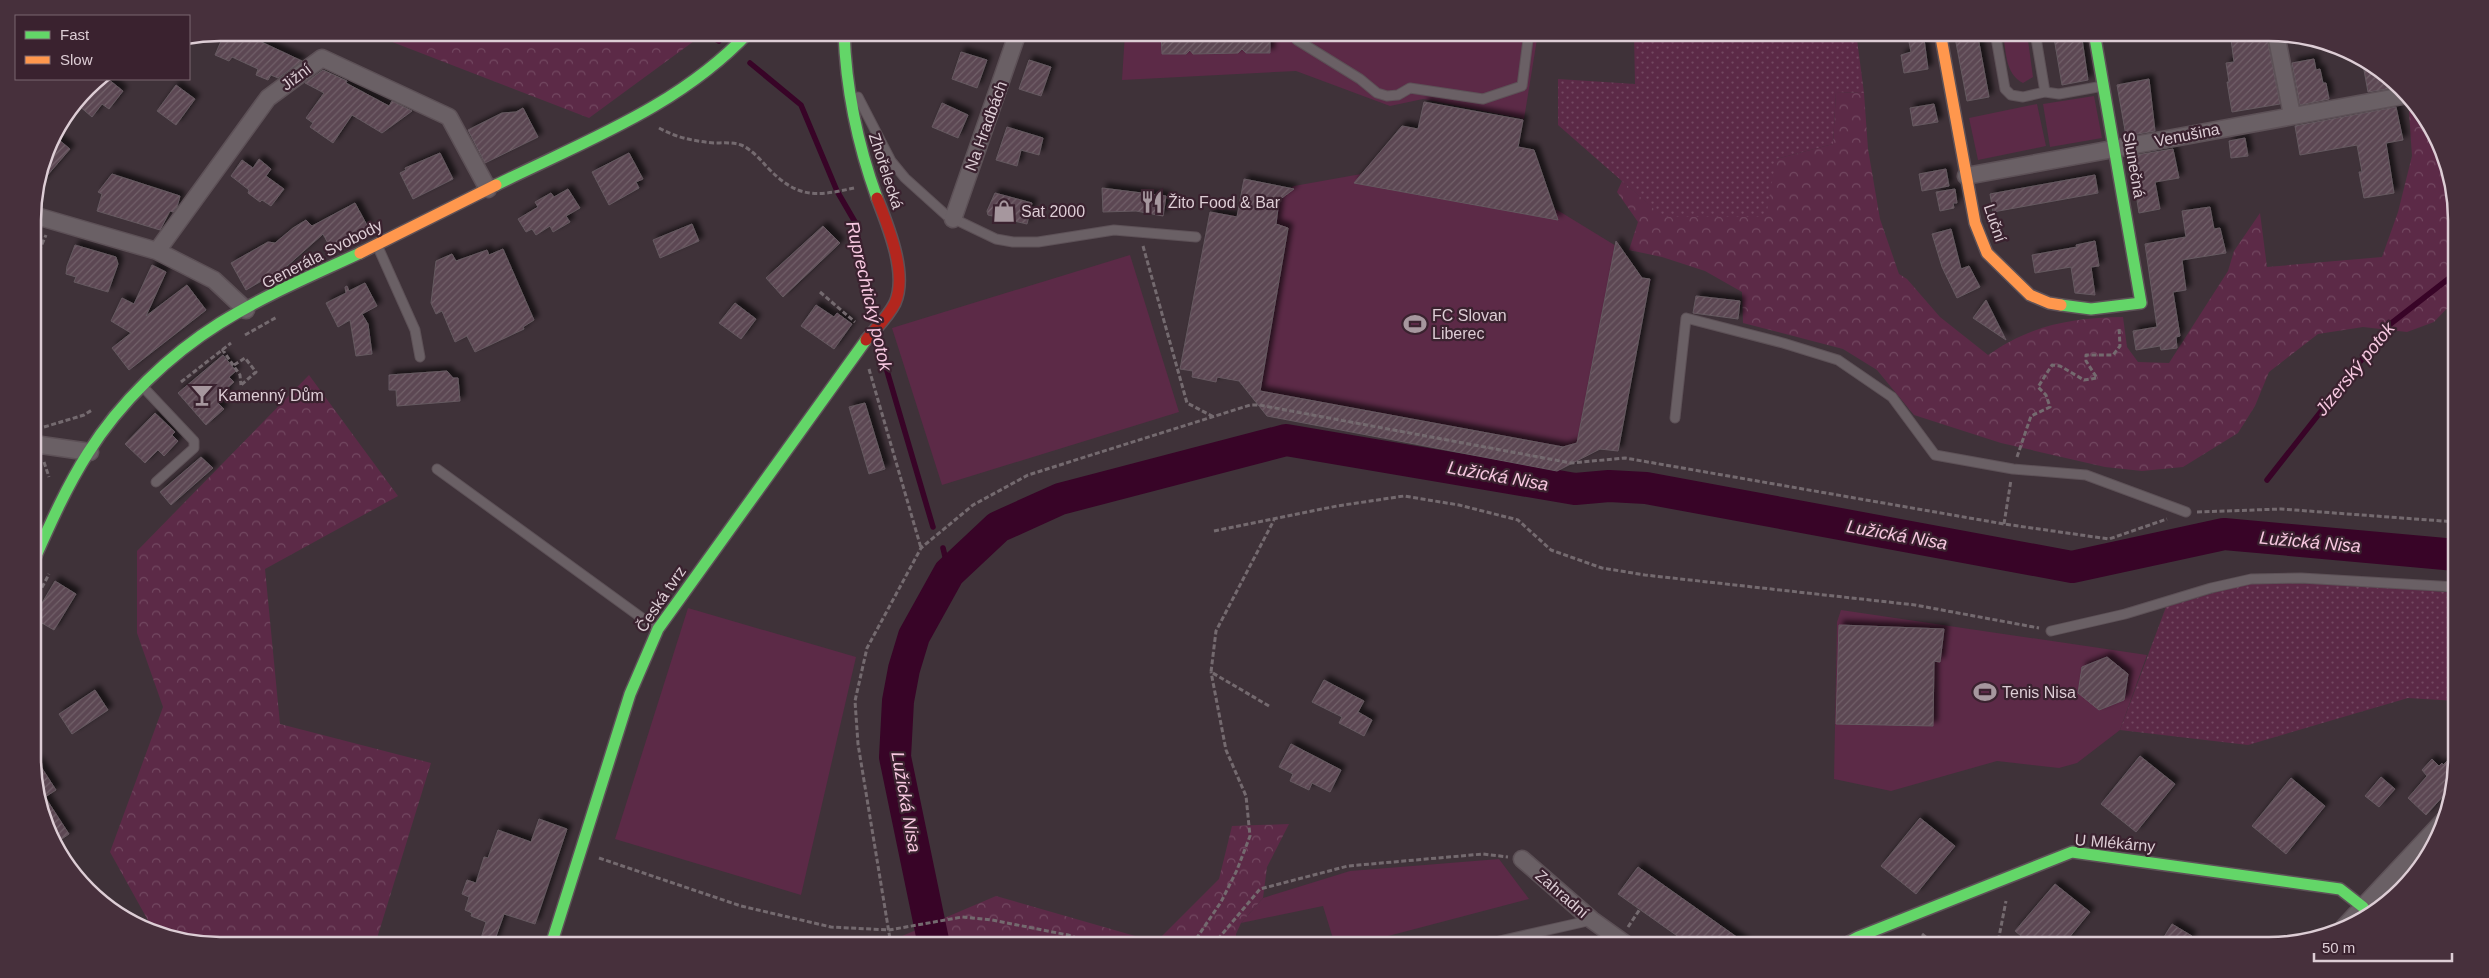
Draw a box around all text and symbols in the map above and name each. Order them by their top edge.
legend [15,15,190,80]
text: Fast [60,26,90,43]
text: Slow [60,51,93,68]
street label: Jižní [278,60,315,94]
street label: Na Hradbách [962,79,1010,173]
street label: Venušina [2153,120,2221,150]
street label: Zhořelecká [866,131,906,211]
street label: Slunečná [2120,131,2148,199]
restaurant icon: Žito Food & Bar [1139,189,1165,215]
place label: Žito Food & Bar [1168,193,1281,211]
shop icon: Sat 2000 [991,198,1017,224]
street label: Luční [1981,202,2010,245]
place label: Sat 2000 [1021,203,1085,220]
street label: Generála Svobody [259,216,385,292]
water label: Ruprechtický potok [842,219,896,374]
place label: FC Slovan Liberec [1432,307,1507,342]
sports icon: FC Slovan Liberec [1402,311,1428,337]
water label: Jizerský potok [2311,318,2399,420]
bar icon: Kamenný Dům [189,382,215,408]
place label: Kamenný Dům [218,387,324,404]
water label: Lužická Nisa [1446,457,1550,495]
water label: Lužická Nisa [1845,516,1949,554]
water label: Lužická Nisa [2258,528,2362,556]
street label: Česká tvrz [632,562,689,635]
sports icon: Tenis Nisa [1972,679,1998,705]
place label: Tenis Nisa [2002,684,2076,701]
water label: Lužická Nisa [887,750,925,854]
street label: U Mlékárny [2074,831,2156,855]
street label: Zahradní [1532,867,1592,922]
scale bar [2314,930,2452,962]
text: 50 m [2322,939,2355,956]

